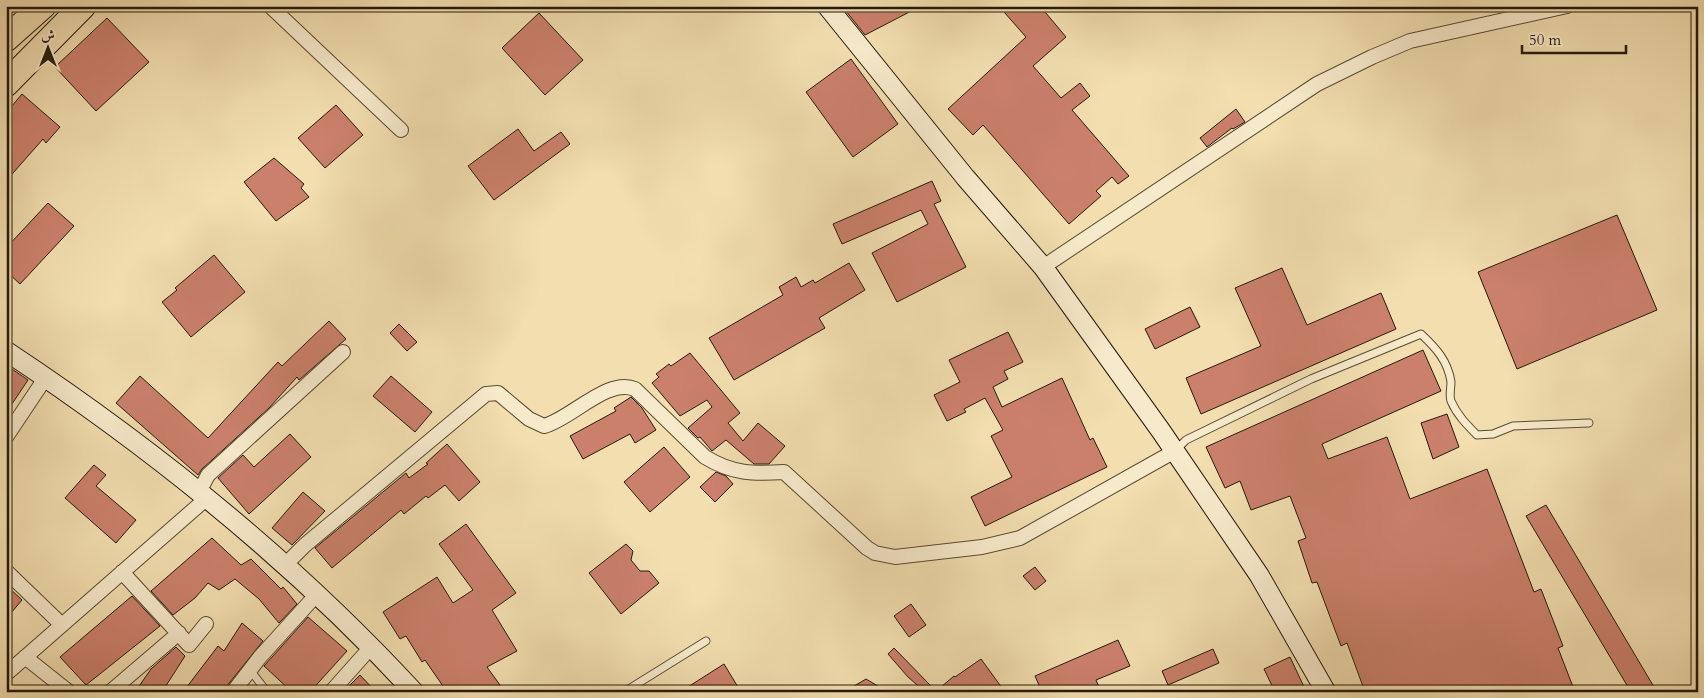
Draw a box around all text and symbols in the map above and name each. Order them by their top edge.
north arrow [22,22,72,72]
scale bar [1522,22,1625,54]
text: ش [41,26,55,45]
text: 50 m [1529,30,1561,50]

